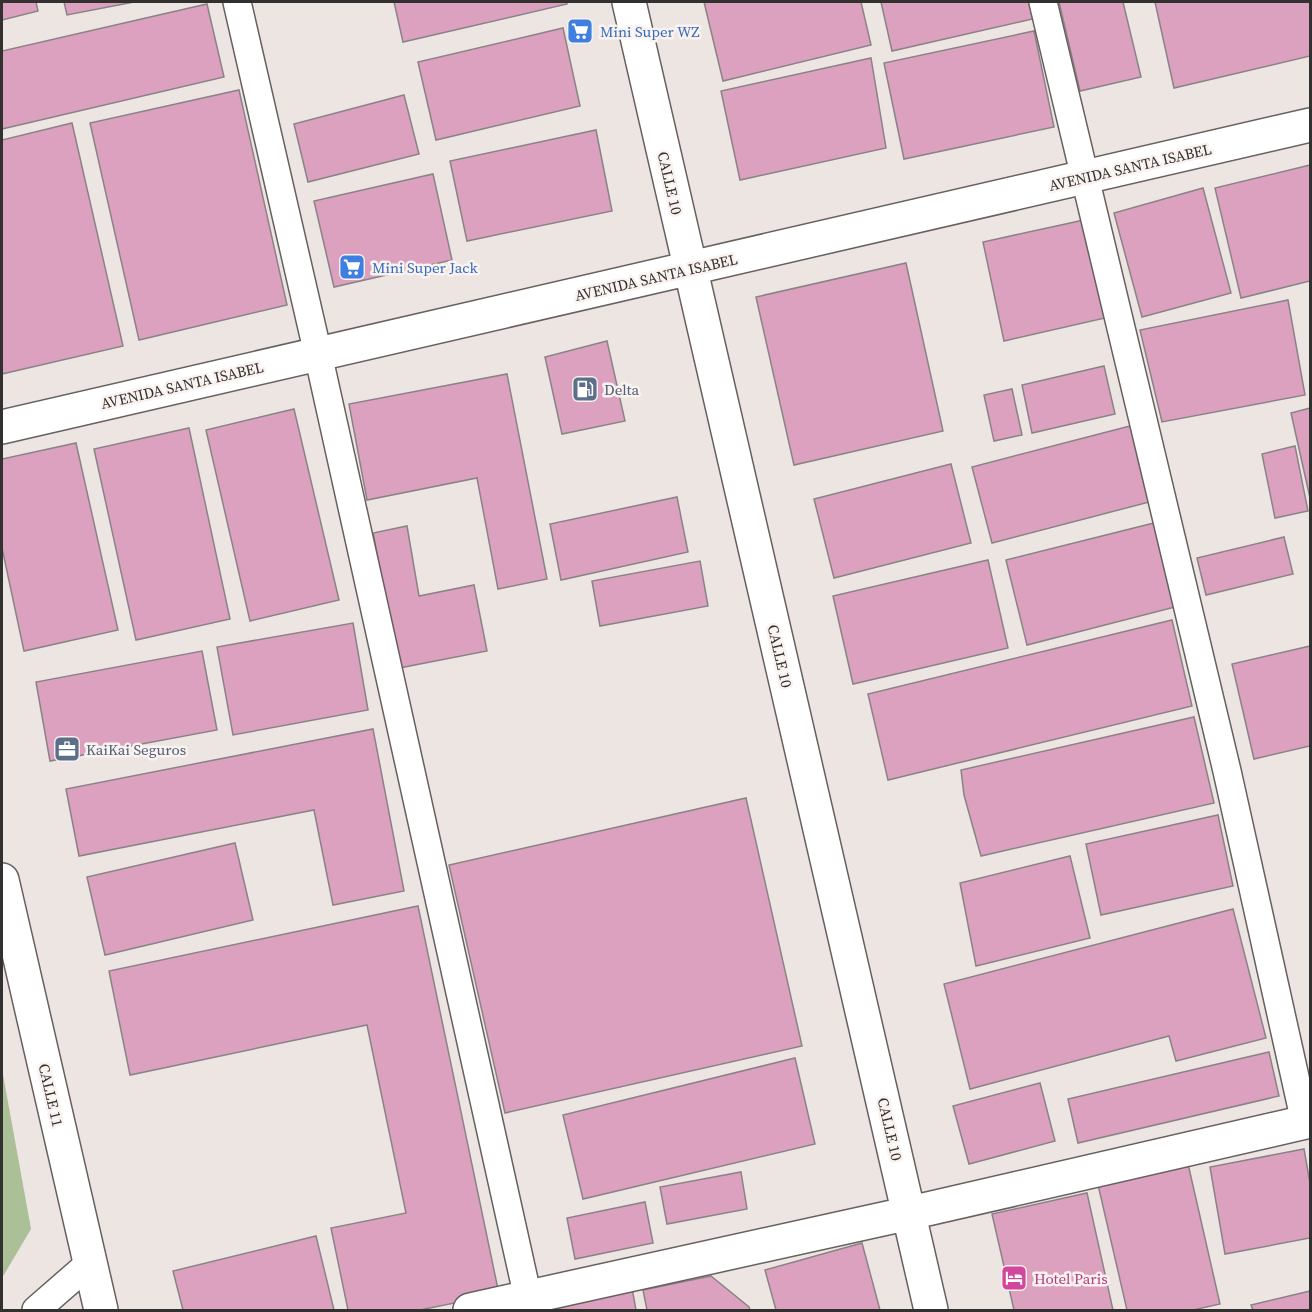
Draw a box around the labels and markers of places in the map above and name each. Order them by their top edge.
supermarket icon: Mini Super WZ [565,16,595,46]
place label: Mini Super WZ [600,21,700,42]
supermarket icon: Mini Super Jack [337,252,367,282]
place label: Mini Super Jack [372,257,478,278]
fuel station icon: Delta [570,374,600,404]
place label: Delta [604,379,639,400]
office icon: KaiKai Seguros [52,734,82,764]
place label: KaiKai Seguros [86,739,186,760]
hotel icon: Hotel Paris [999,1263,1029,1293]
place label: Hotel Paris [1034,1268,1108,1289]

